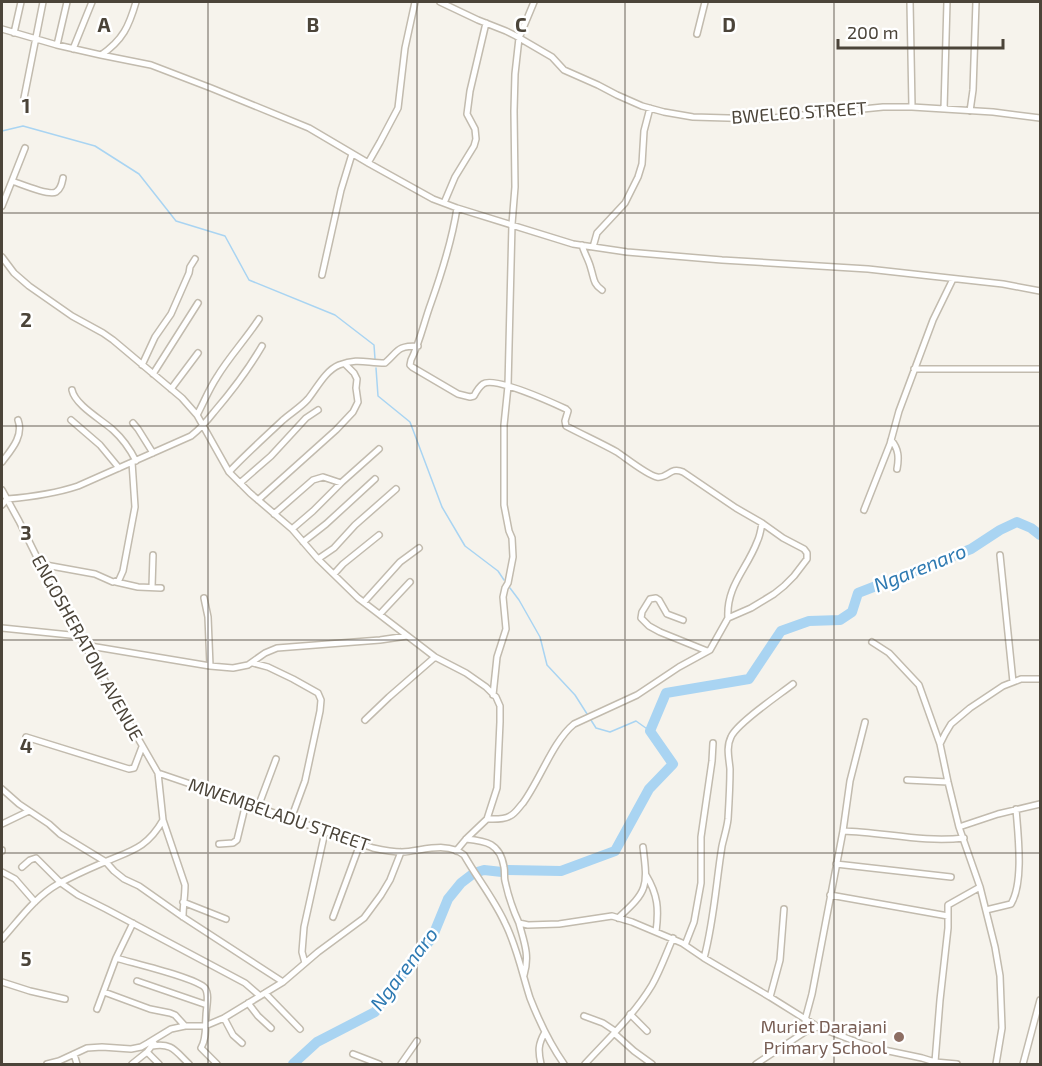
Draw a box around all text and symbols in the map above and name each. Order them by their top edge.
text: A [97,12,111,36]
text: B [307,12,319,36]
text: C [515,12,527,36]
text: D [722,12,736,36]
scale bar [838,12,1003,50]
text: 200 m [847,21,899,43]
text: 1 [22,93,30,117]
street label: BWELEO STREET [730,96,868,128]
text: 2 [20,307,32,331]
text: 3 [20,520,32,544]
water label: Ngarenaro [870,538,969,596]
street label: ENGOSHERATONI AVENUE [28,551,148,744]
text: 4 [20,733,33,757]
street label: MWEMBELADU STREET [186,773,374,856]
water label: Ngarenaro [364,922,442,1015]
text: 5 [20,946,32,970]
place label: Muriet Darajani Primary School [760,1015,888,1058]
marker: Muriet Darajani Primary School [892,1030,906,1044]

